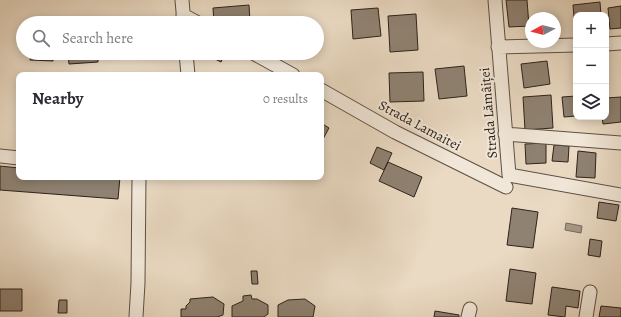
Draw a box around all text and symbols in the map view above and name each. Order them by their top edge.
north arrow [525,12,561,48]
map controls [573,12,609,120]
button: + [573,12,609,48]
search box [16,16,324,60]
icon: search [30,27,52,49]
text: Search here [62,28,133,48]
button: − [573,48,609,84]
street label: Strada Lămâiței [475,67,502,159]
button: layers [573,84,609,120]
text: Nearby [32,87,83,110]
text: 0 results [263,90,308,107]
street label: Strada Lamaitei [375,96,465,155]

